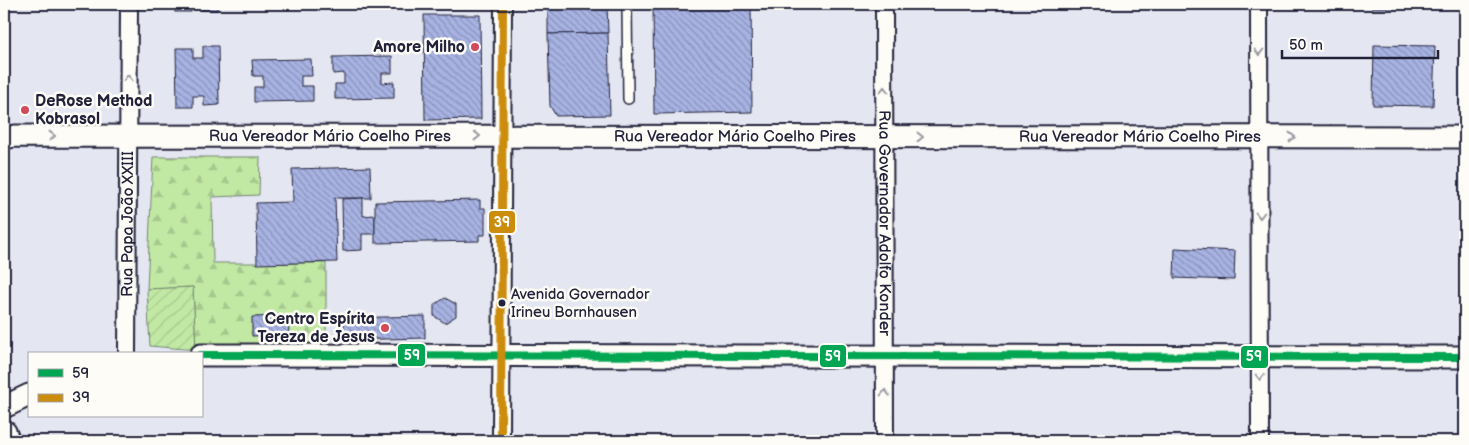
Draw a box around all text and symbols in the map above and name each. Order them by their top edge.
scale bar [1282,28,1438,60]
text: 50 m [1289,36,1323,55]
place label: Amore Milho [373,38,465,57]
marker: Amore Milho [469,41,481,53]
one-way arrow [1254,49,1264,57]
one-way arrow [123,73,133,81]
one-way arrow [879,86,889,94]
place label: DeRose Method Kobrasol [35,92,152,129]
marker: DeRose Method Kobrasol [19,104,31,116]
street label: Rua Governador Adolfo Konder [875,110,894,336]
street label: Rua Vereador Mário Coelho Pires [209,127,451,146]
street label: Rua Vereador Mário Coelho Pires [614,127,856,146]
street label: Rua Vereador Mário Coelho Pires [1019,127,1261,146]
one-way arrow [49,131,57,141]
one-way arrow [474,131,482,141]
one-way arrow [916,132,924,142]
one-way arrow [1289,132,1297,142]
street label: Rua Papa João XXIII [118,151,138,297]
line badge: 39 [488,210,516,234]
one-way arrow [1255,212,1265,219]
text: 39 [494,214,510,231]
place label: Avenida Governador Irineu Bornhausen [511,285,650,322]
marker: Avenida Governador Irineu Bornhausen [497,298,507,308]
place label: Centro Espírita Tereza de Jesus [257,310,375,347]
marker: Centro Espírita Tereza de Jesus [379,322,391,334]
line badge: 59 [397,343,426,367]
line badge: 59 [819,344,847,368]
line badge: 59 [1240,345,1269,369]
text: 59 [404,347,420,364]
text: 59 [825,348,841,365]
text: 59 [1246,348,1262,365]
legend [28,352,202,418]
text: 59 [72,364,89,383]
one-way arrow [1255,374,1265,382]
text: 39 [72,388,90,407]
one-way arrow [880,388,890,396]

